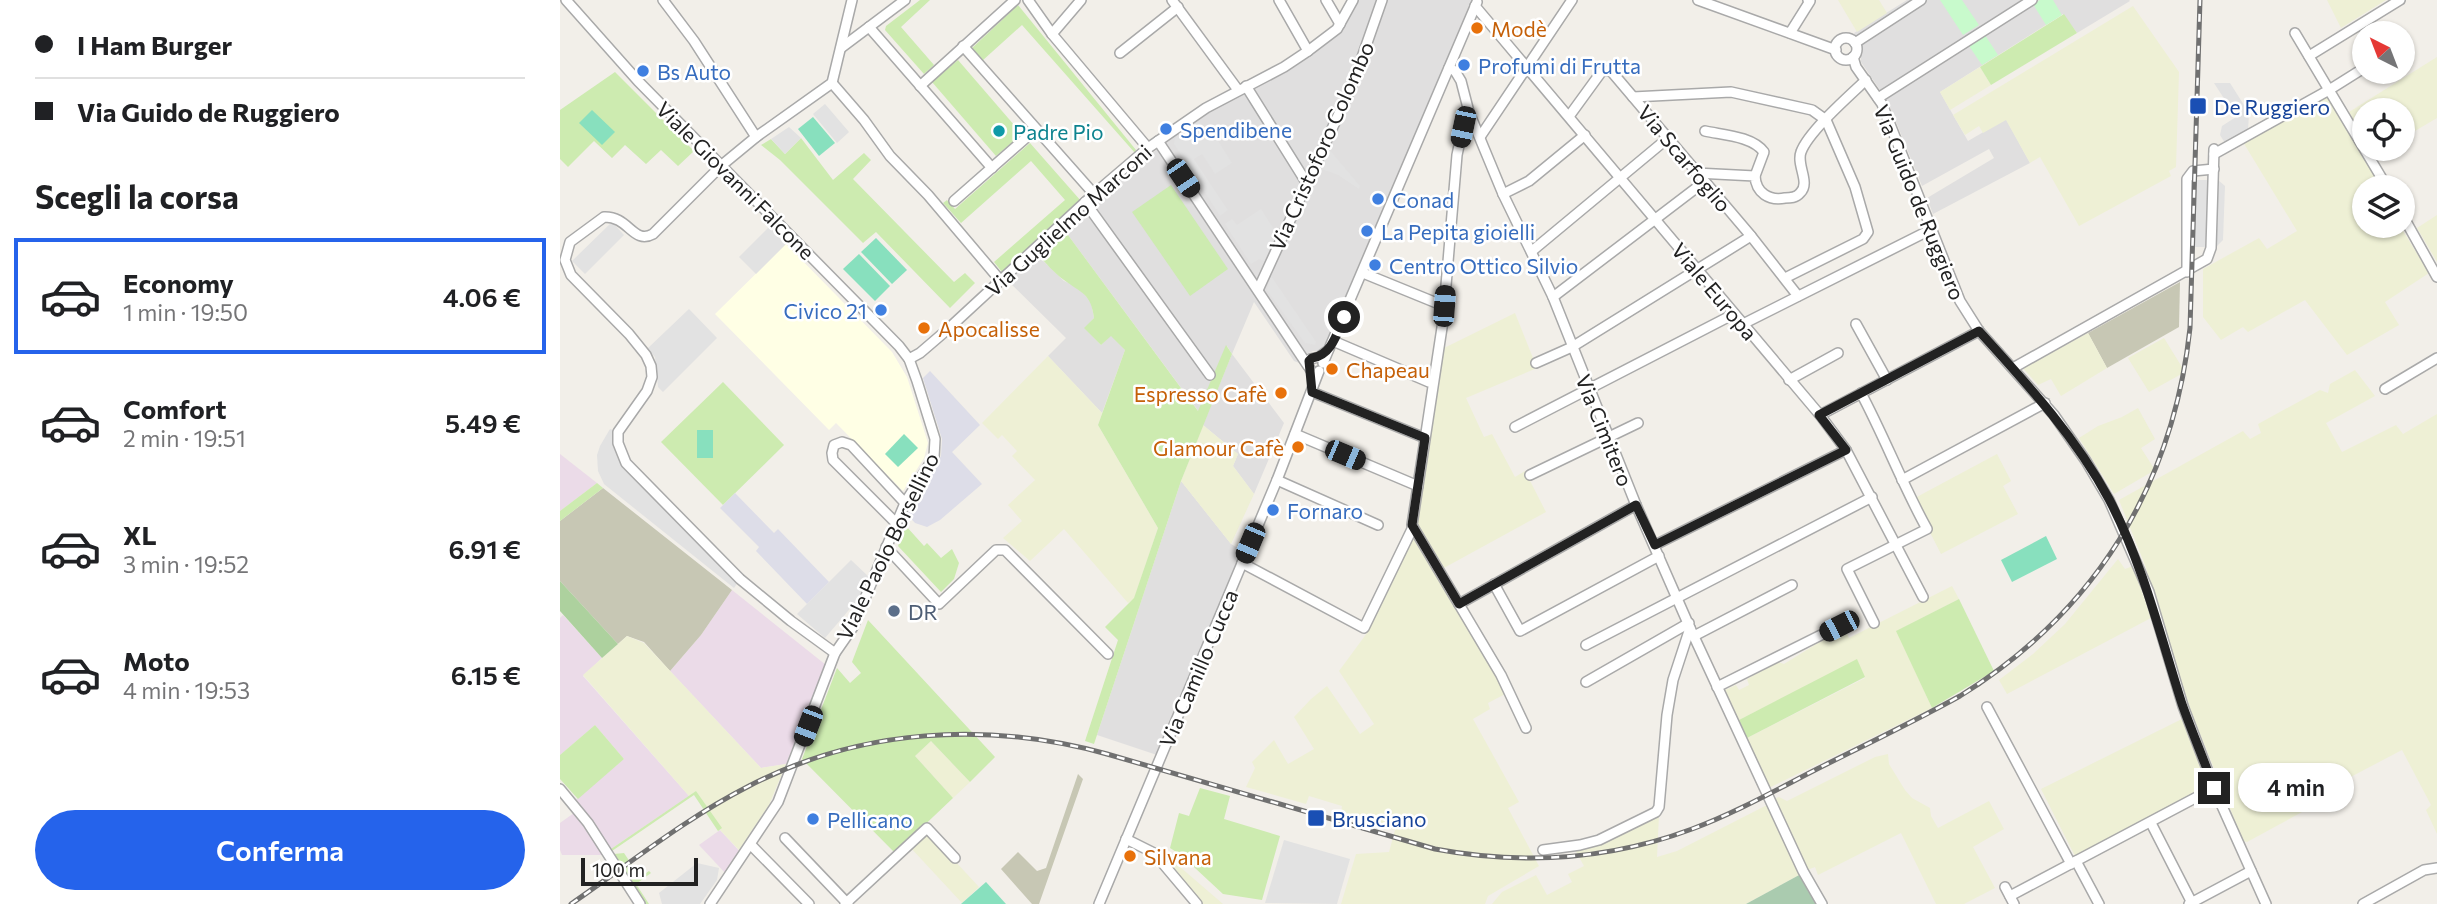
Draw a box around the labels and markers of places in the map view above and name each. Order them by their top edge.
place label: Modè [1491,16,1547,41]
marker: Modè [1469,20,1485,36]
place label: Profumi di Frutta [1478,53,1641,78]
marker: Profumi di Frutta [1456,57,1472,73]
place label: Bs Auto [657,59,731,84]
marker: Bs Auto [635,63,651,79]
place label: De Ruggiero [2214,94,2330,119]
marker: De Ruggiero [2188,96,2208,116]
place label: Spendibene [1180,117,1292,142]
place label: Padre Pio [1013,119,1104,144]
marker: Spendibene [1158,121,1174,137]
marker: Padre Pio [991,123,1007,139]
place label: Conad [1392,187,1454,212]
marker: Conad [1370,191,1386,207]
place label: La Pepita gioielli [1381,219,1535,244]
marker: La Pepita gioielli [1359,223,1375,239]
place label: Centro Ottico Silvio [1389,253,1578,278]
marker: Centro Ottico Silvio [1367,257,1383,273]
place label: Civico 21 [783,298,867,323]
marker: Civico 21 [873,302,889,318]
place label: Apocalisse [938,316,1040,341]
marker: Apocalisse [916,320,932,336]
place label: Chapeau [1346,357,1430,382]
marker: Chapeau [1324,361,1340,377]
place label: Espresso Cafè [1134,381,1267,406]
marker: Espresso Cafè [1273,385,1289,401]
place label: Glamour Cafè [1153,435,1284,460]
marker: Glamour Cafè [1290,439,1306,455]
place label: Fornaro [1287,498,1363,523]
marker: Fornaro [1265,502,1281,518]
place label: DR [908,599,938,624]
marker: DR [886,603,902,619]
place label: Brusciano [1332,806,1427,831]
place label: Pellicano [827,807,913,832]
marker: Brusciano [1306,808,1326,828]
marker: Pellicano [805,811,821,827]
place label: Silvana [1144,844,1212,869]
marker: Silvana [1122,848,1138,864]

